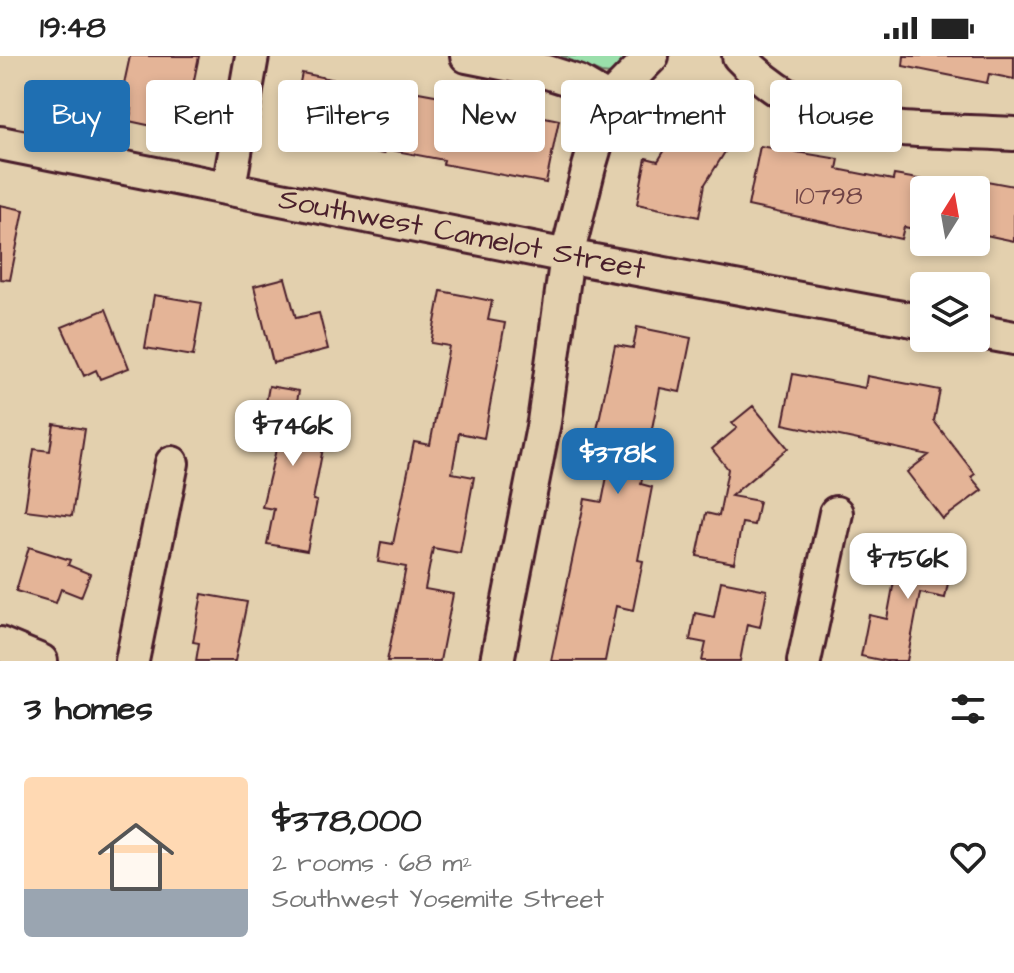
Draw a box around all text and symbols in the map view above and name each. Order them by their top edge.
text: 19:48 [40,7,106,49]
chip: Buy [24,80,130,152]
chip: Rent [146,80,262,152]
chip: Filters [278,80,418,152]
chip: New [434,80,545,152]
chip: Apartment [561,80,754,152]
chip: House [770,80,902,152]
north arrow [910,176,990,256]
map controls [910,176,990,352]
street label: Southwest Camelot Street [275,178,649,290]
house number: 10798 [795,178,863,214]
button: layers [910,272,990,352]
pin: $746K [237,400,349,468]
text: $746K [253,408,333,444]
pin: $378K [562,428,674,496]
text: $378K [580,436,656,472]
pin: $756K [852,533,964,601]
text: $756K [868,541,948,577]
text: 3 homes [24,685,153,733]
icon: filters [946,687,990,731]
text: $378,000 [272,797,422,845]
icon: home [88,809,184,905]
icon: heart [946,835,990,879]
text: 2 rooms · 68 m² [272,845,472,881]
text: Southwest Yosemite Street [272,881,604,917]

